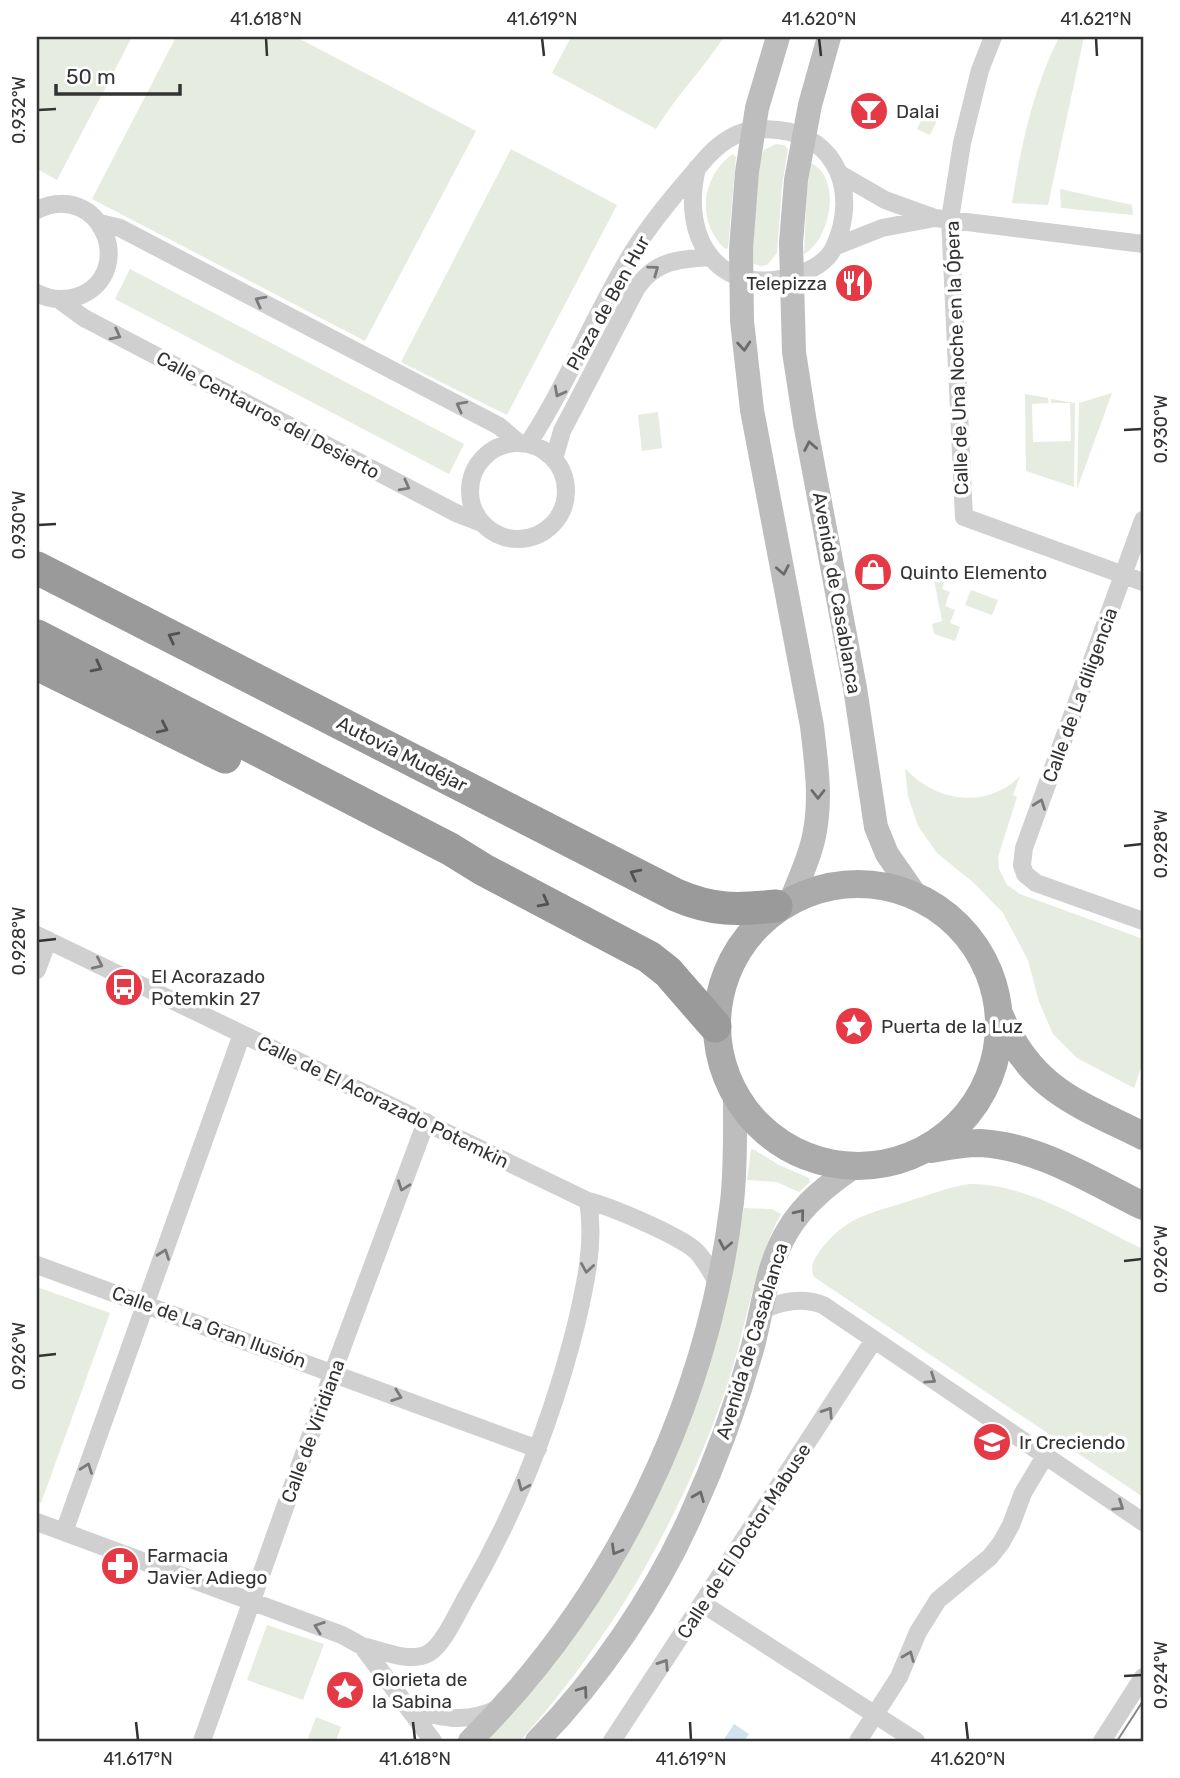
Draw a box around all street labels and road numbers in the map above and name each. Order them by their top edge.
street label: Calle de Una Noche en la Ópera [941,220,973,496]
street label: Plaza de Ben Hur [561,231,655,374]
street label: Calle Centauros del Desierto [152,346,384,484]
street label: Avenida de Casablanca [808,490,866,696]
street label: Calle de La diligencia [1038,604,1122,786]
street label: Autovía Mudéjar [333,711,472,797]
street label: Calle de El Acorazado Potemkin [254,1031,512,1173]
street label: Avenida de Casablanca [711,1240,793,1442]
street label: Calle de La Gran Ilusión [109,1281,309,1373]
street label: Calle de Viridiana [276,1356,350,1506]
street label: Calle de El Doctor Mabuse [672,1439,816,1643]

